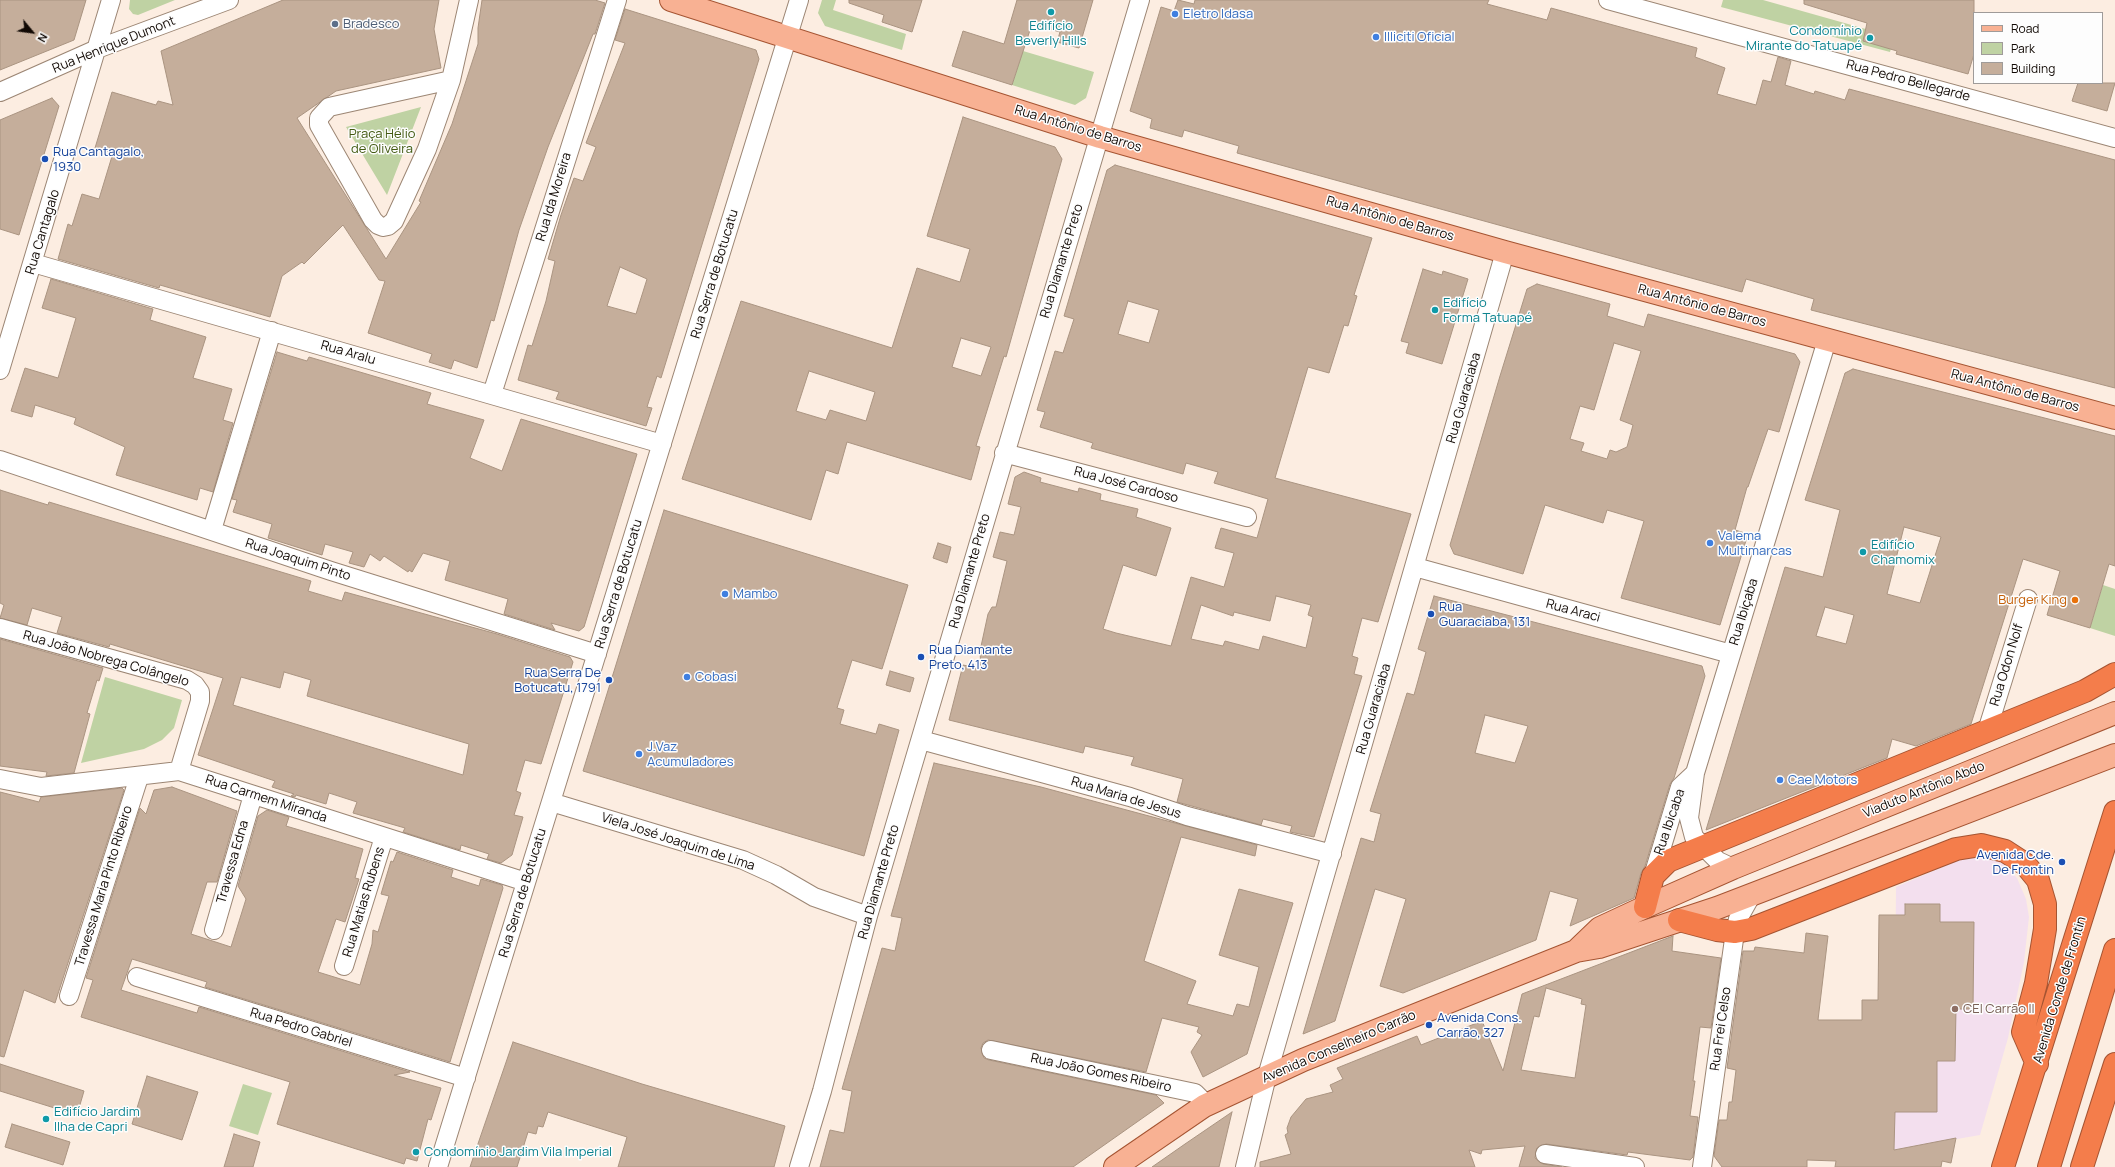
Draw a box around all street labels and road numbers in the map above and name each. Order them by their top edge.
street label: Rua Henrique Dumont [50,13,178,77]
street label: Rua Pedro Bellegarde [1844,57,1972,105]
street label: Rua Antônio de Barros [1013,102,1143,156]
street label: Rua Ida Moreira [533,151,575,243]
street label: Rua Cantagalo [23,188,63,276]
street label: Rua Antônio de Barros [1324,193,1456,245]
street label: Rua Diamante Preto [1037,202,1087,320]
street label: Rua Serra de Botucatu [688,208,742,340]
street label: Rua Antônio de Barros [1636,281,1768,331]
street label: Rua Aralu [319,338,377,368]
street label: Rua Guaraciaba [1444,351,1484,445]
street label: Rua Antônio de Barros [1949,366,2081,416]
street label: Rua José Cardoso [1072,464,1180,506]
street label: Rua Diamante Preto [946,512,994,630]
street label: Rua Serra de Botucatu [592,518,646,650]
street label: Rua Joaquim Pinto [243,536,353,584]
street label: Rua Ibiçaba [1726,577,1762,647]
street label: Rua Araci [1544,596,1602,626]
street label: Rua Odon Nolf [1987,622,2027,708]
street label: Rua João Nobrega Colângelo [21,628,191,690]
street label: Rua Guaraciaba [1354,662,1394,756]
street label: Viaduto Antônio Abdo [1861,759,1987,821]
street label: Rua Carmem Miranda [203,772,329,826]
street label: Rua Maria de Jesus [1069,774,1183,822]
street label: Rua Ibicaba [1651,787,1689,857]
street label: Travessa Maria Pinto Ribeiro [72,804,136,968]
street label: Viela José Joaquim de Lima [599,810,757,874]
street label: Travessa Edna [214,819,252,905]
street label: Rua Diamante Preto [855,823,903,941]
street label: Rua Serra de Botucatu [496,827,550,959]
street label: Rua Matias Rubens [340,845,388,959]
street label: Avenida Conde de Frontin [2030,915,2090,1065]
street label: Rua Frei Celso [1707,986,1735,1072]
street label: Rua Pedro Gabriel [248,1005,354,1051]
street label: Avenida Conselheiro Carrão [1260,1007,1418,1087]
street label: Rua João Gomes Ribeiro [1029,1050,1173,1096]

